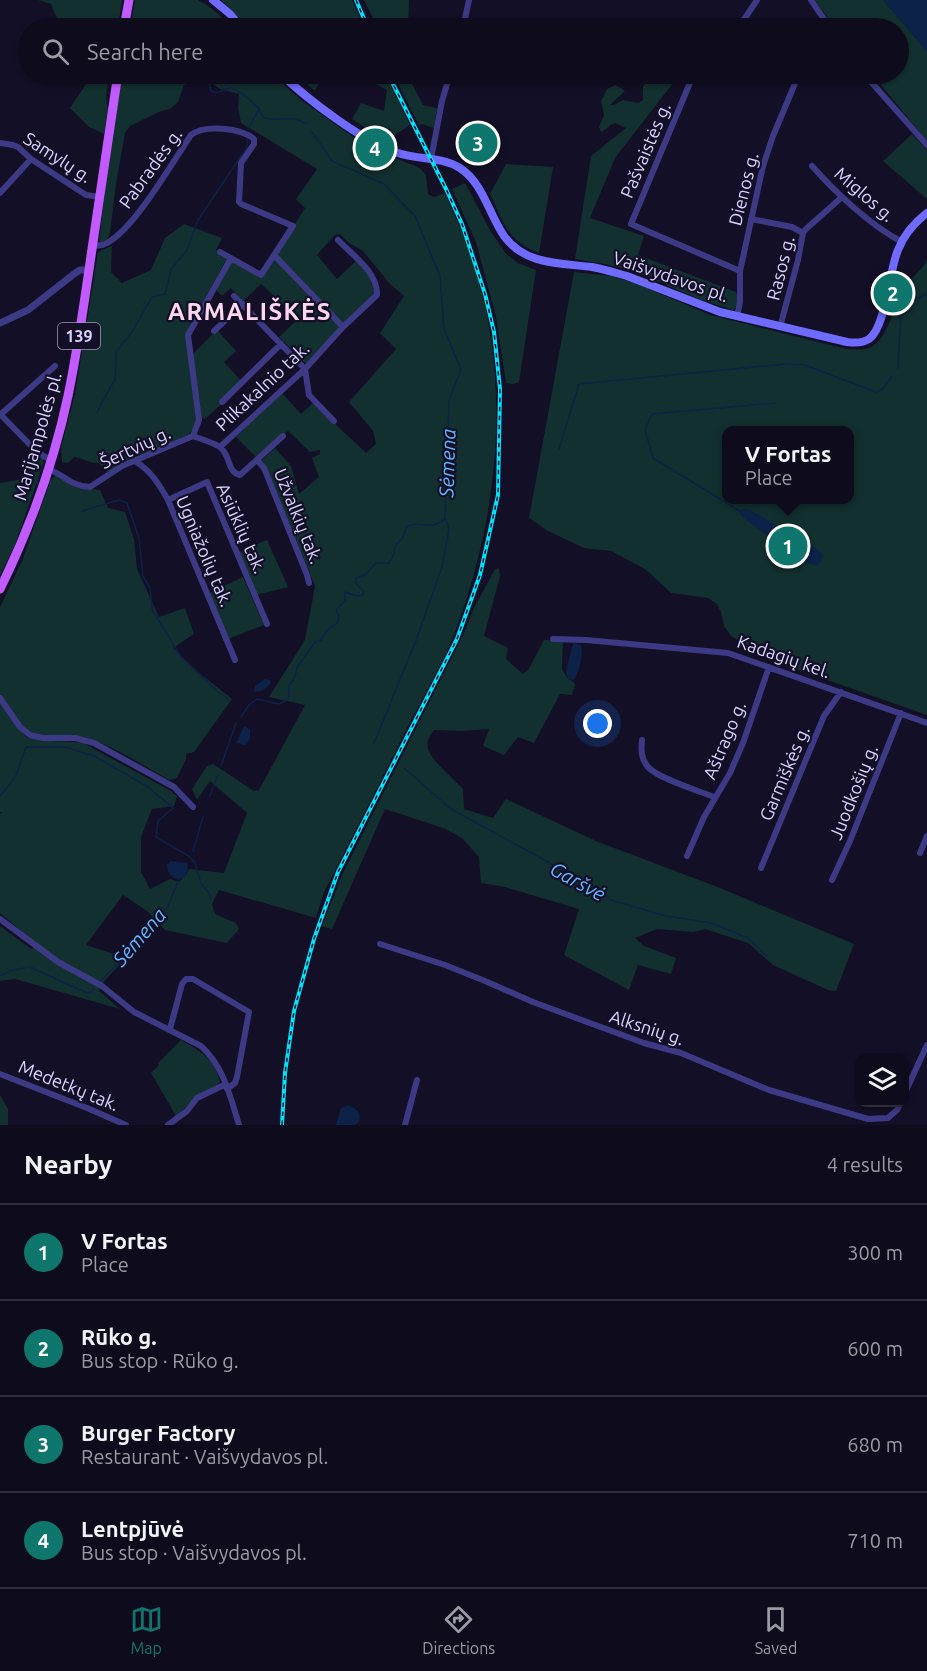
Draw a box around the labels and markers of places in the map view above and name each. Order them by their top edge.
pin: 3 [458,120,498,166]
pin: 4 [356,126,394,170]
pin: 2 [874,270,912,316]
pin: 1 [768,524,808,568]

